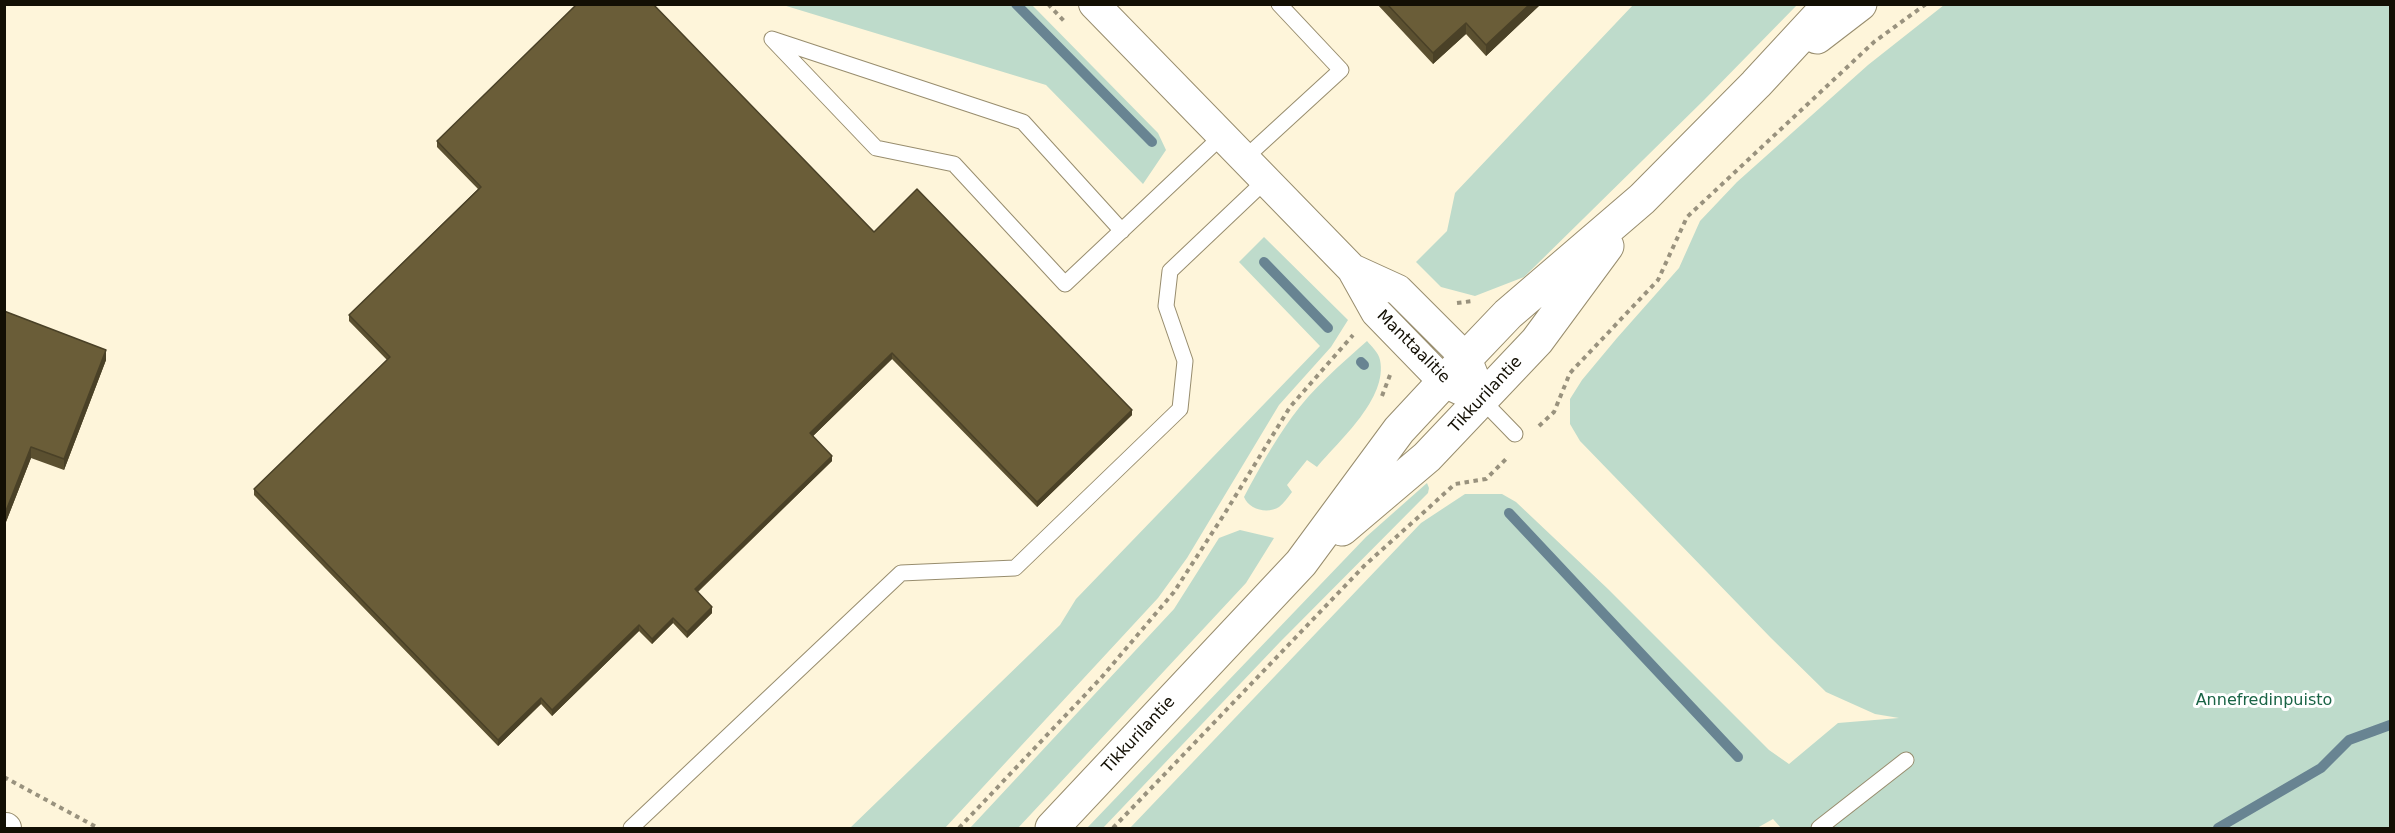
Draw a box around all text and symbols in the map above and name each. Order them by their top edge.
street label: Manttaalitie [1372,306,1454,388]
street label: Tikkurilantie [1446,353,1526,437]
park label: Annefredinpuisto [2196,691,2332,711]
street label: Tikkurilantie [1099,693,1179,777]

